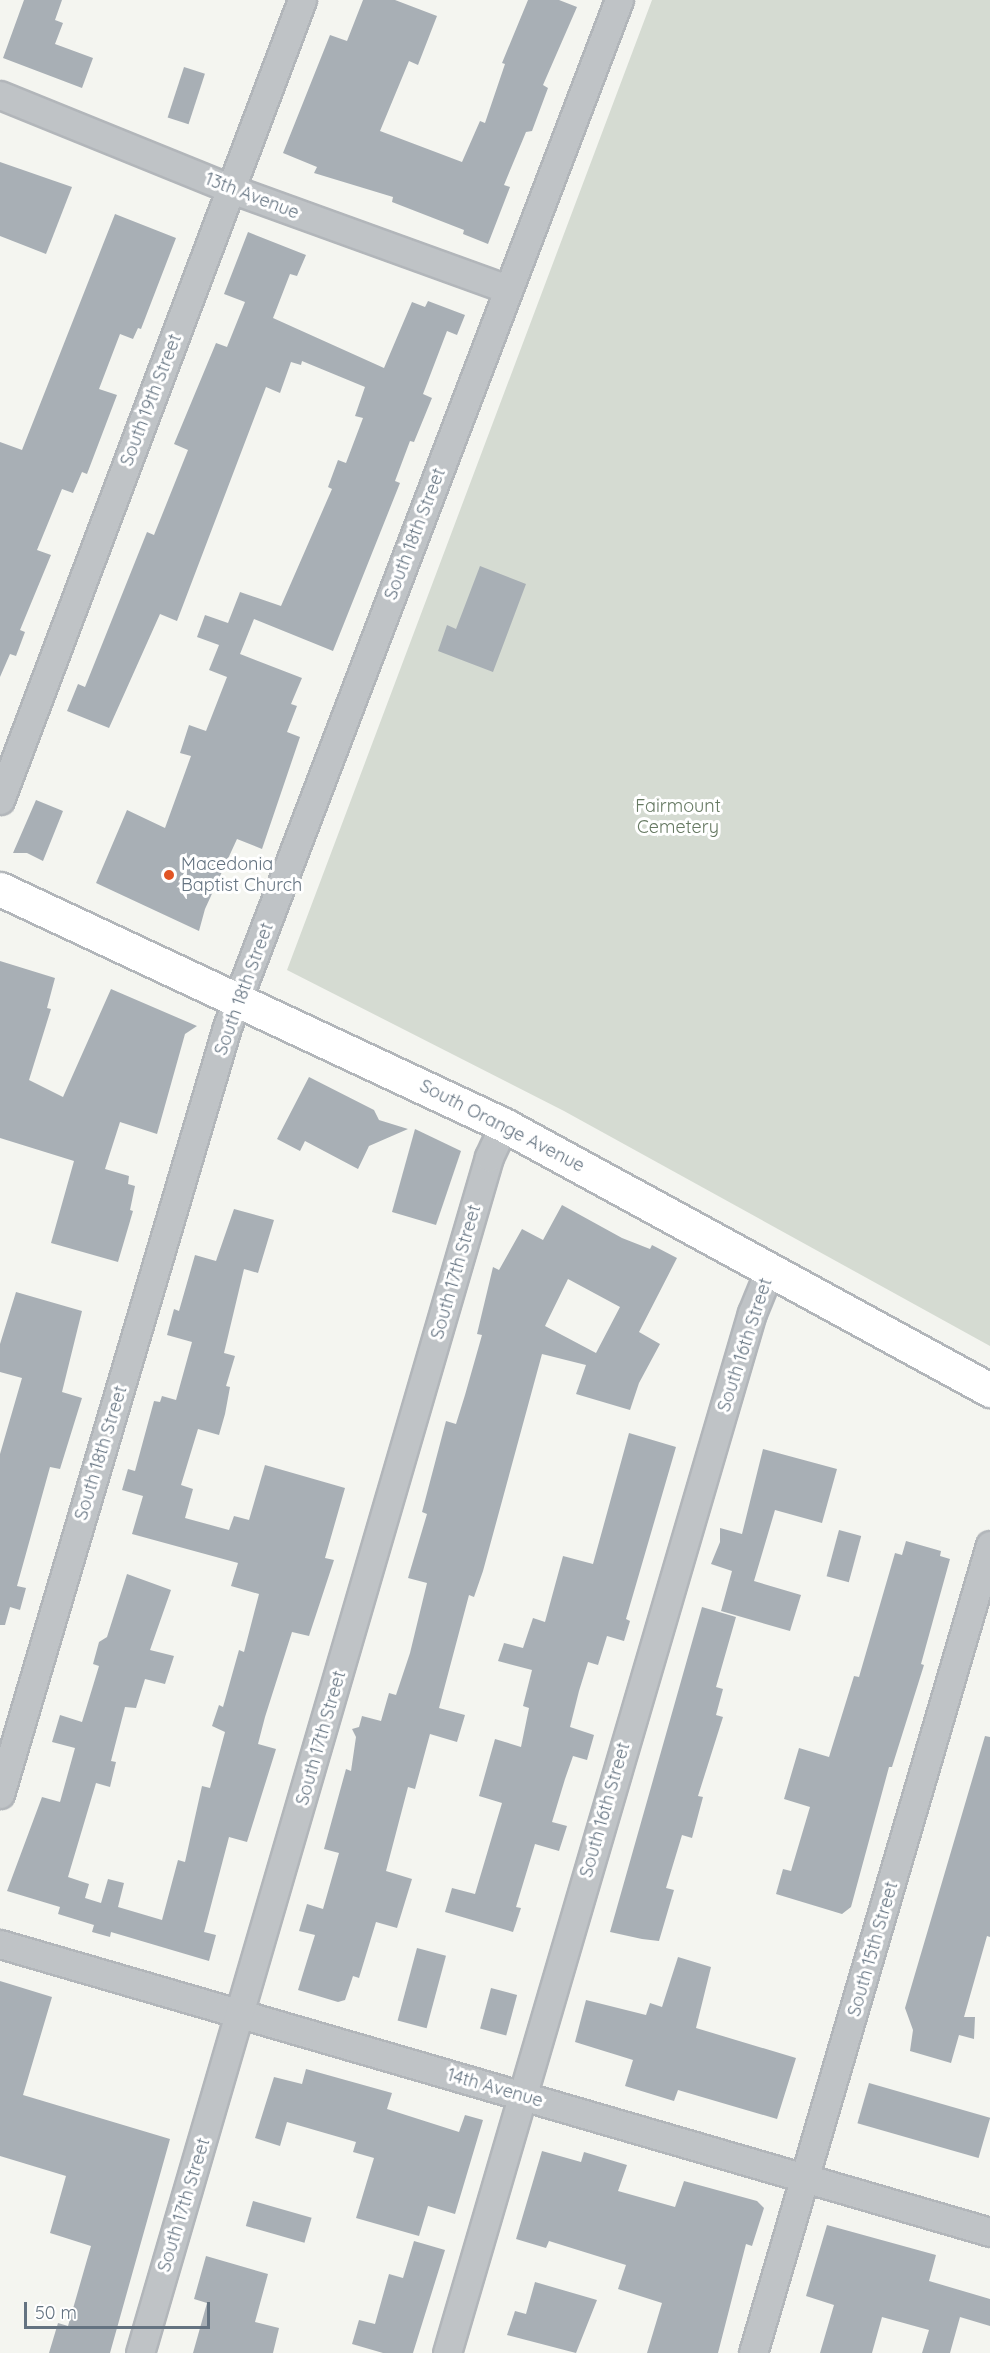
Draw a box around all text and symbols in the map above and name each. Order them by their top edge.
street label: 13th Avenue [202,168,302,224]
street label: South 19th Street [116,331,186,469]
street label: South 18th Street [380,465,450,603]
park label: Fairmount Cemetery [635,796,721,838]
place label: Macedonia Baptist Church [181,854,302,896]
marker: Macedonia Baptist Church [162,868,176,882]
street label: South 18th Street [210,920,278,1058]
street label: South Orange Avenue [416,1075,588,1177]
street label: South 17th Street [426,1202,486,1342]
street label: South 16th Street [713,1275,777,1415]
street label: South 18th Street [70,1383,132,1523]
street label: South 17th Street [291,1668,351,1808]
street label: South 16th Street [575,1740,635,1880]
street label: South 15th Street [843,1879,903,2019]
street label: 14th Avenue [445,2064,545,2112]
street label: South 17th Street [153,2135,215,2275]
scale bar [27,2290,213,2328]
text: 50 m [35,2301,77,2324]

